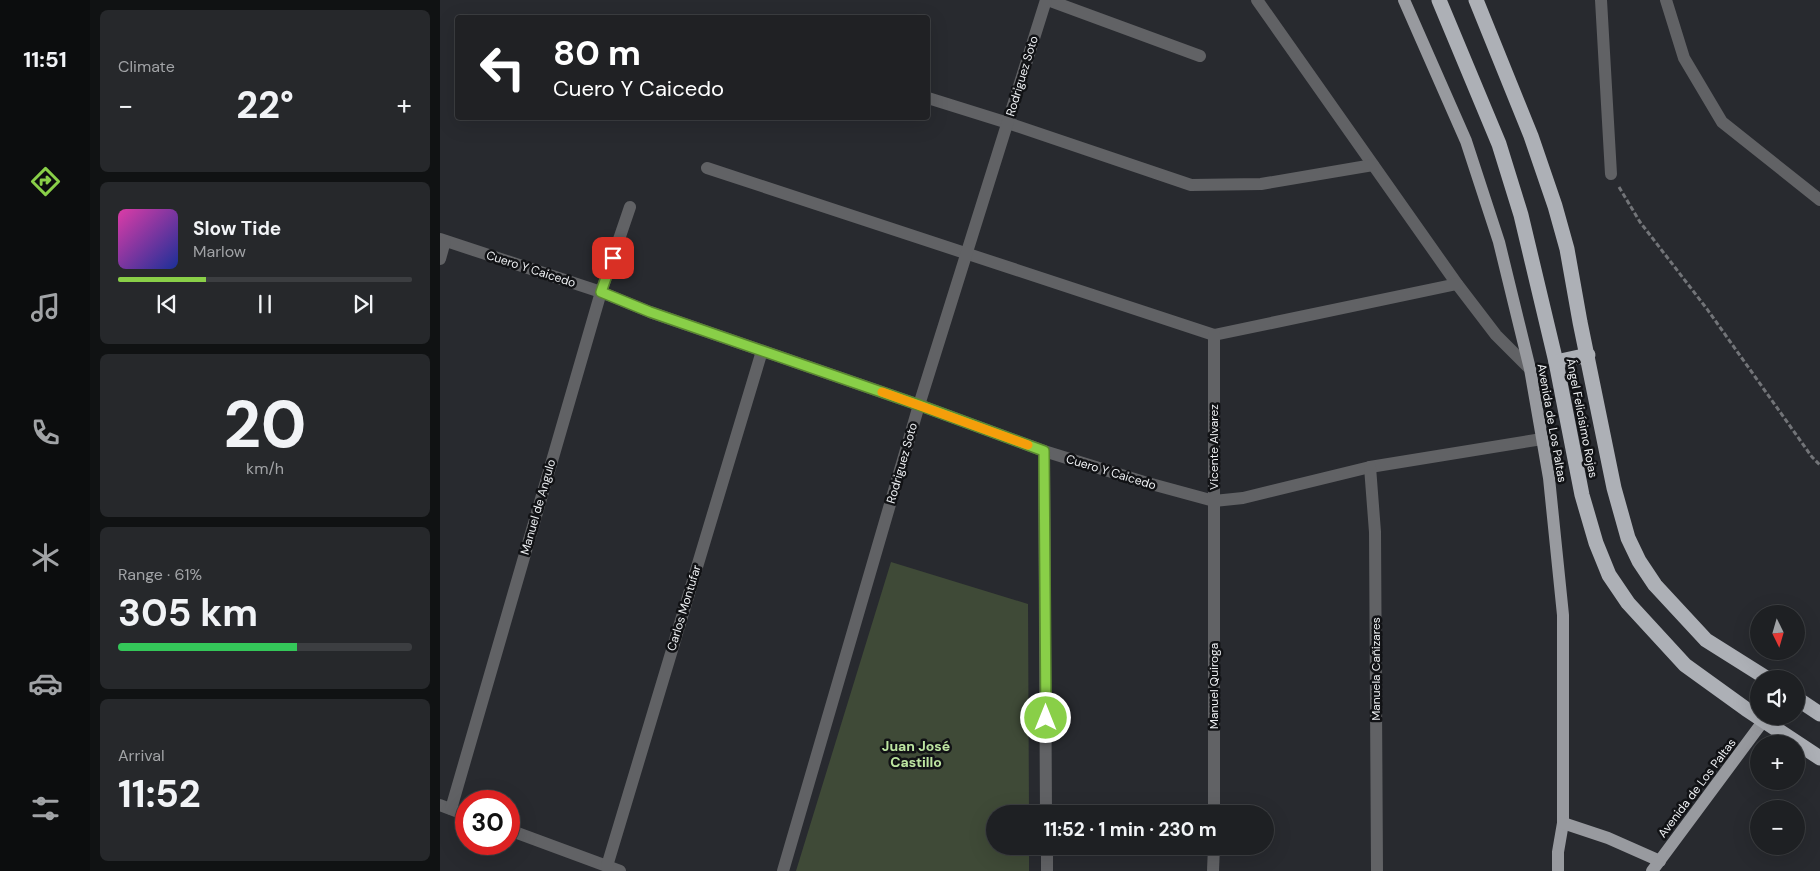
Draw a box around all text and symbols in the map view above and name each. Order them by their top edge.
text: 80 m [553,30,641,76]
street label: Rodriguez Soto [1002,34,1042,118]
icon: left [470,35,535,100]
text: 11:51 [23,45,67,74]
text: Climate [118,56,175,77]
text: Cuero Y Caicedo [553,74,724,103]
text: 22° [236,80,294,130]
text: − [118,87,133,124]
text: + [397,87,412,124]
icon: directions [28,164,63,199]
text: Slow Tide [193,216,281,241]
pin [592,237,634,279]
text: Marlow [193,241,246,262]
icon: arrive [599,244,627,272]
street label: Cuero Y Caicedo [484,247,578,291]
icon: music [28,290,63,325]
icon: previous [153,290,181,318]
icon: pause [251,290,279,318]
icon: next [349,290,377,318]
street label: Ángel Felicísimo Rojas [1563,357,1601,479]
street label: Avenida de Los Paltas [1534,362,1570,484]
text: 20 [224,383,307,467]
street label: Vicente Alvarez [1206,404,1222,490]
icon: phone [28,415,63,450]
street label: Rodriguez Soto [883,421,921,505]
street label: Cuero Y Caicedo [1064,451,1158,493]
street label: Manuel de Angulo [517,457,559,557]
text: km/h [246,458,284,479]
icon: climate [28,540,63,575]
street label: Carlos Montufar [663,563,705,653]
text: Range · 61% [118,564,202,585]
text: 305 km [118,588,258,638]
north arrow [1750,605,1805,660]
map controls [1750,605,1805,855]
street label: Manuela Cañizares [1368,617,1384,721]
street label: Manuel Quiroga [1206,643,1222,729]
icon: car [28,666,63,701]
button: sound [1750,670,1805,725]
position arrow [1019,691,1071,743]
street label: Avenida de Los Paltas [1654,735,1740,841]
button: + [1750,735,1805,790]
district label: Juan José Castillo [882,737,950,771]
text: Arrival [118,745,165,766]
text: 11:52 [118,769,201,819]
speed limit sign: 30 [455,790,520,855]
icon: filters [28,791,63,826]
button: − [1750,800,1805,855]
text: 11:52 · 1 min · 230 m [1043,817,1217,842]

